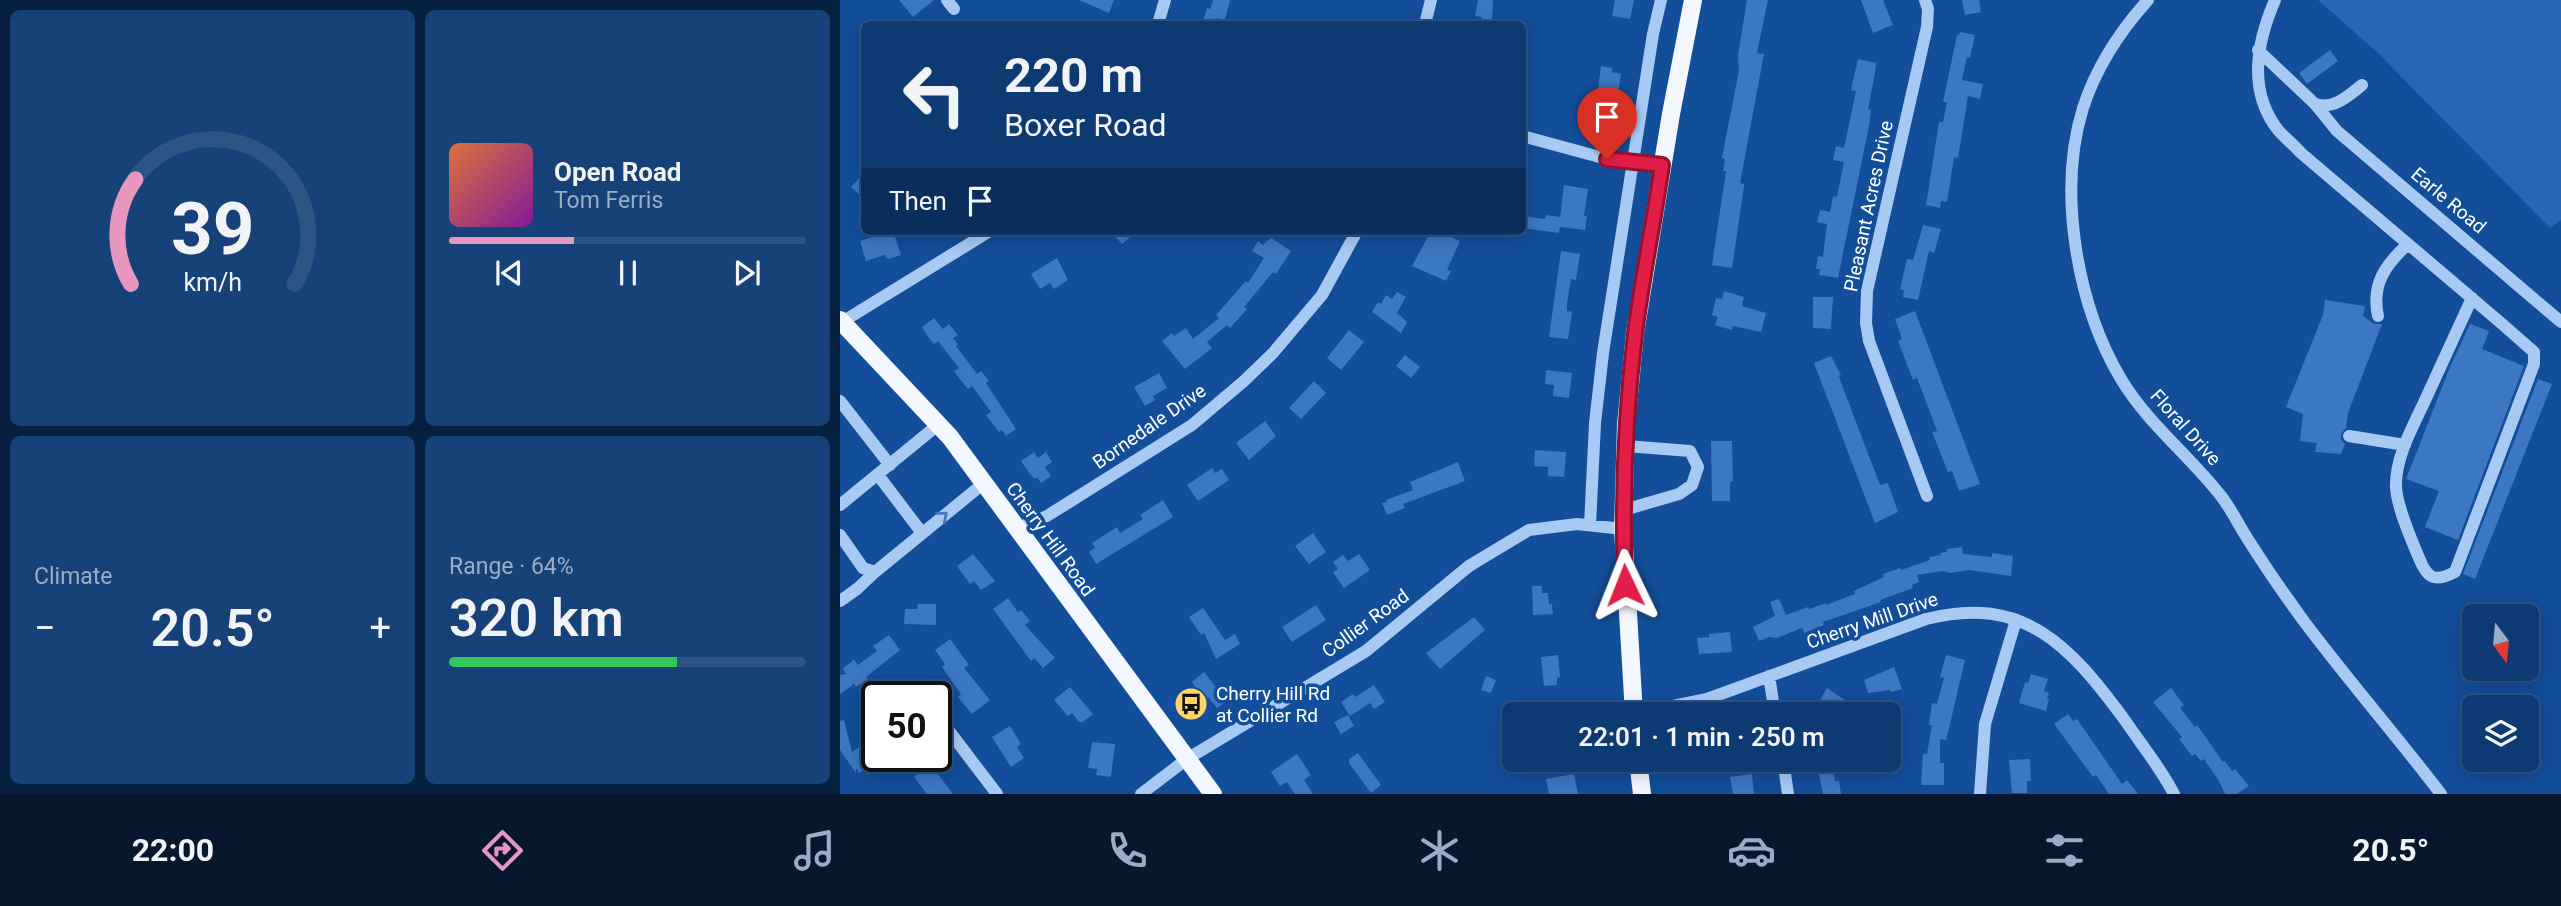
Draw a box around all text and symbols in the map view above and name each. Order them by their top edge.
text: 220 m [1004,47,1143,104]
icon: left [889,49,980,140]
pin [1577,87,1637,159]
icon: arrive [1588,98,1626,136]
text: Boxer Road [1004,106,1167,144]
street label: Pleasant Acres Drive [1839,118,1898,294]
text: Open Road [554,157,682,187]
street label: Earle Road [2407,162,2491,238]
icon: arrive [961,182,999,220]
text: 39 [171,186,254,272]
text: Then [889,186,947,216]
text: Tom Ferris [554,187,663,214]
icon: previous [490,254,528,292]
icon: pause [609,254,647,292]
icon: next [728,254,766,292]
text: km/h [183,268,242,297]
street label: Bornedale Drive [1088,379,1210,474]
street label: Floral Drive [2146,385,2226,470]
street label: Cherry Hill Road [1002,478,1100,601]
one-way arrow [936,511,948,524]
position arrow [1588,548,1662,622]
text: Range · 64% [449,553,574,580]
text: Climate [34,563,113,590]
street label: Collier Road [1317,584,1413,663]
street label: Cherry Mill Drive [1803,587,1941,654]
text: 320 km [449,588,624,649]
text: 20.5° [151,598,275,659]
north arrow [2462,604,2539,681]
map controls [2462,604,2539,772]
text: − [34,606,56,650]
text: + [369,606,391,650]
speed limit sign: 50 [861,681,952,772]
place label: Cherry Hill Rd at Collier Rd [1216,682,1330,727]
bus stop icon: Cherry Hill Rd at Collier Rd [1172,685,1210,723]
button: layers [2462,695,2539,772]
text: 22:01 · 1 min · 250 m [1578,722,1825,752]
icon: directions [478,826,527,875]
icon: music [790,826,839,875]
icon: phone [1103,826,1152,875]
icon: climate [1415,826,1464,875]
icon: car [1727,826,1776,875]
icon: filters [2040,826,2089,875]
text: 22:00 [132,831,214,869]
text: 20.5° [2352,831,2429,869]

